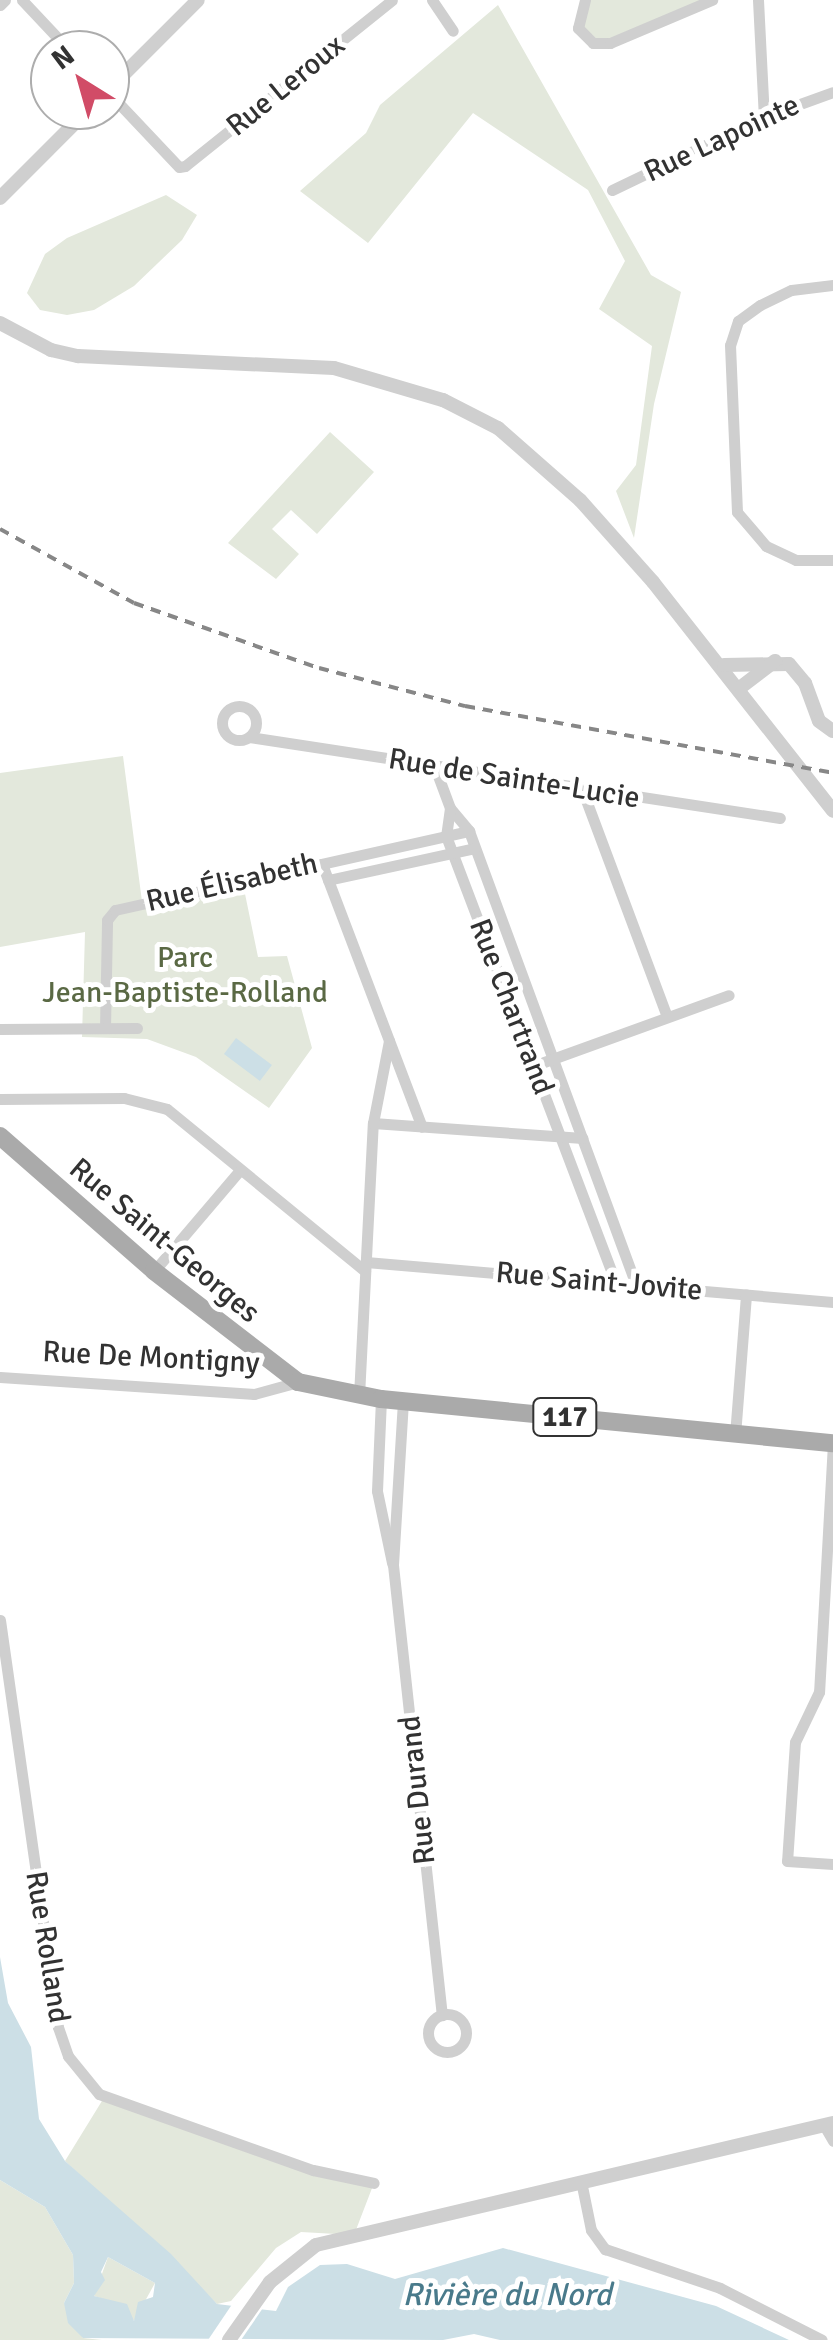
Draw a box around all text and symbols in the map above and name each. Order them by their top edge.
street label: Rue Leroux [220,27,352,145]
north arrow [30,30,130,130]
text: N [45,38,81,77]
street label: Rue Lapointe [639,87,805,191]
street label: Rue de Sainte-Lucie [386,741,642,817]
street label: Rue Élisabeth [143,846,321,920]
street label: Rue Chartrand [461,914,561,1100]
park label: Parc Jean-Baptiste-Rolland [42,940,328,1010]
street label: Rue Saint-Georges [62,1151,266,1331]
street label: Rue Saint-Jovite [494,1255,704,1309]
street label: Rue De Montigny [42,1334,260,1382]
road number: 117 [530,1394,600,1440]
street label: Rue Durand [392,1714,444,1866]
street label: Rue Rolland [17,1868,77,2026]
water label: Rivière du Nord [403,2276,611,2314]

